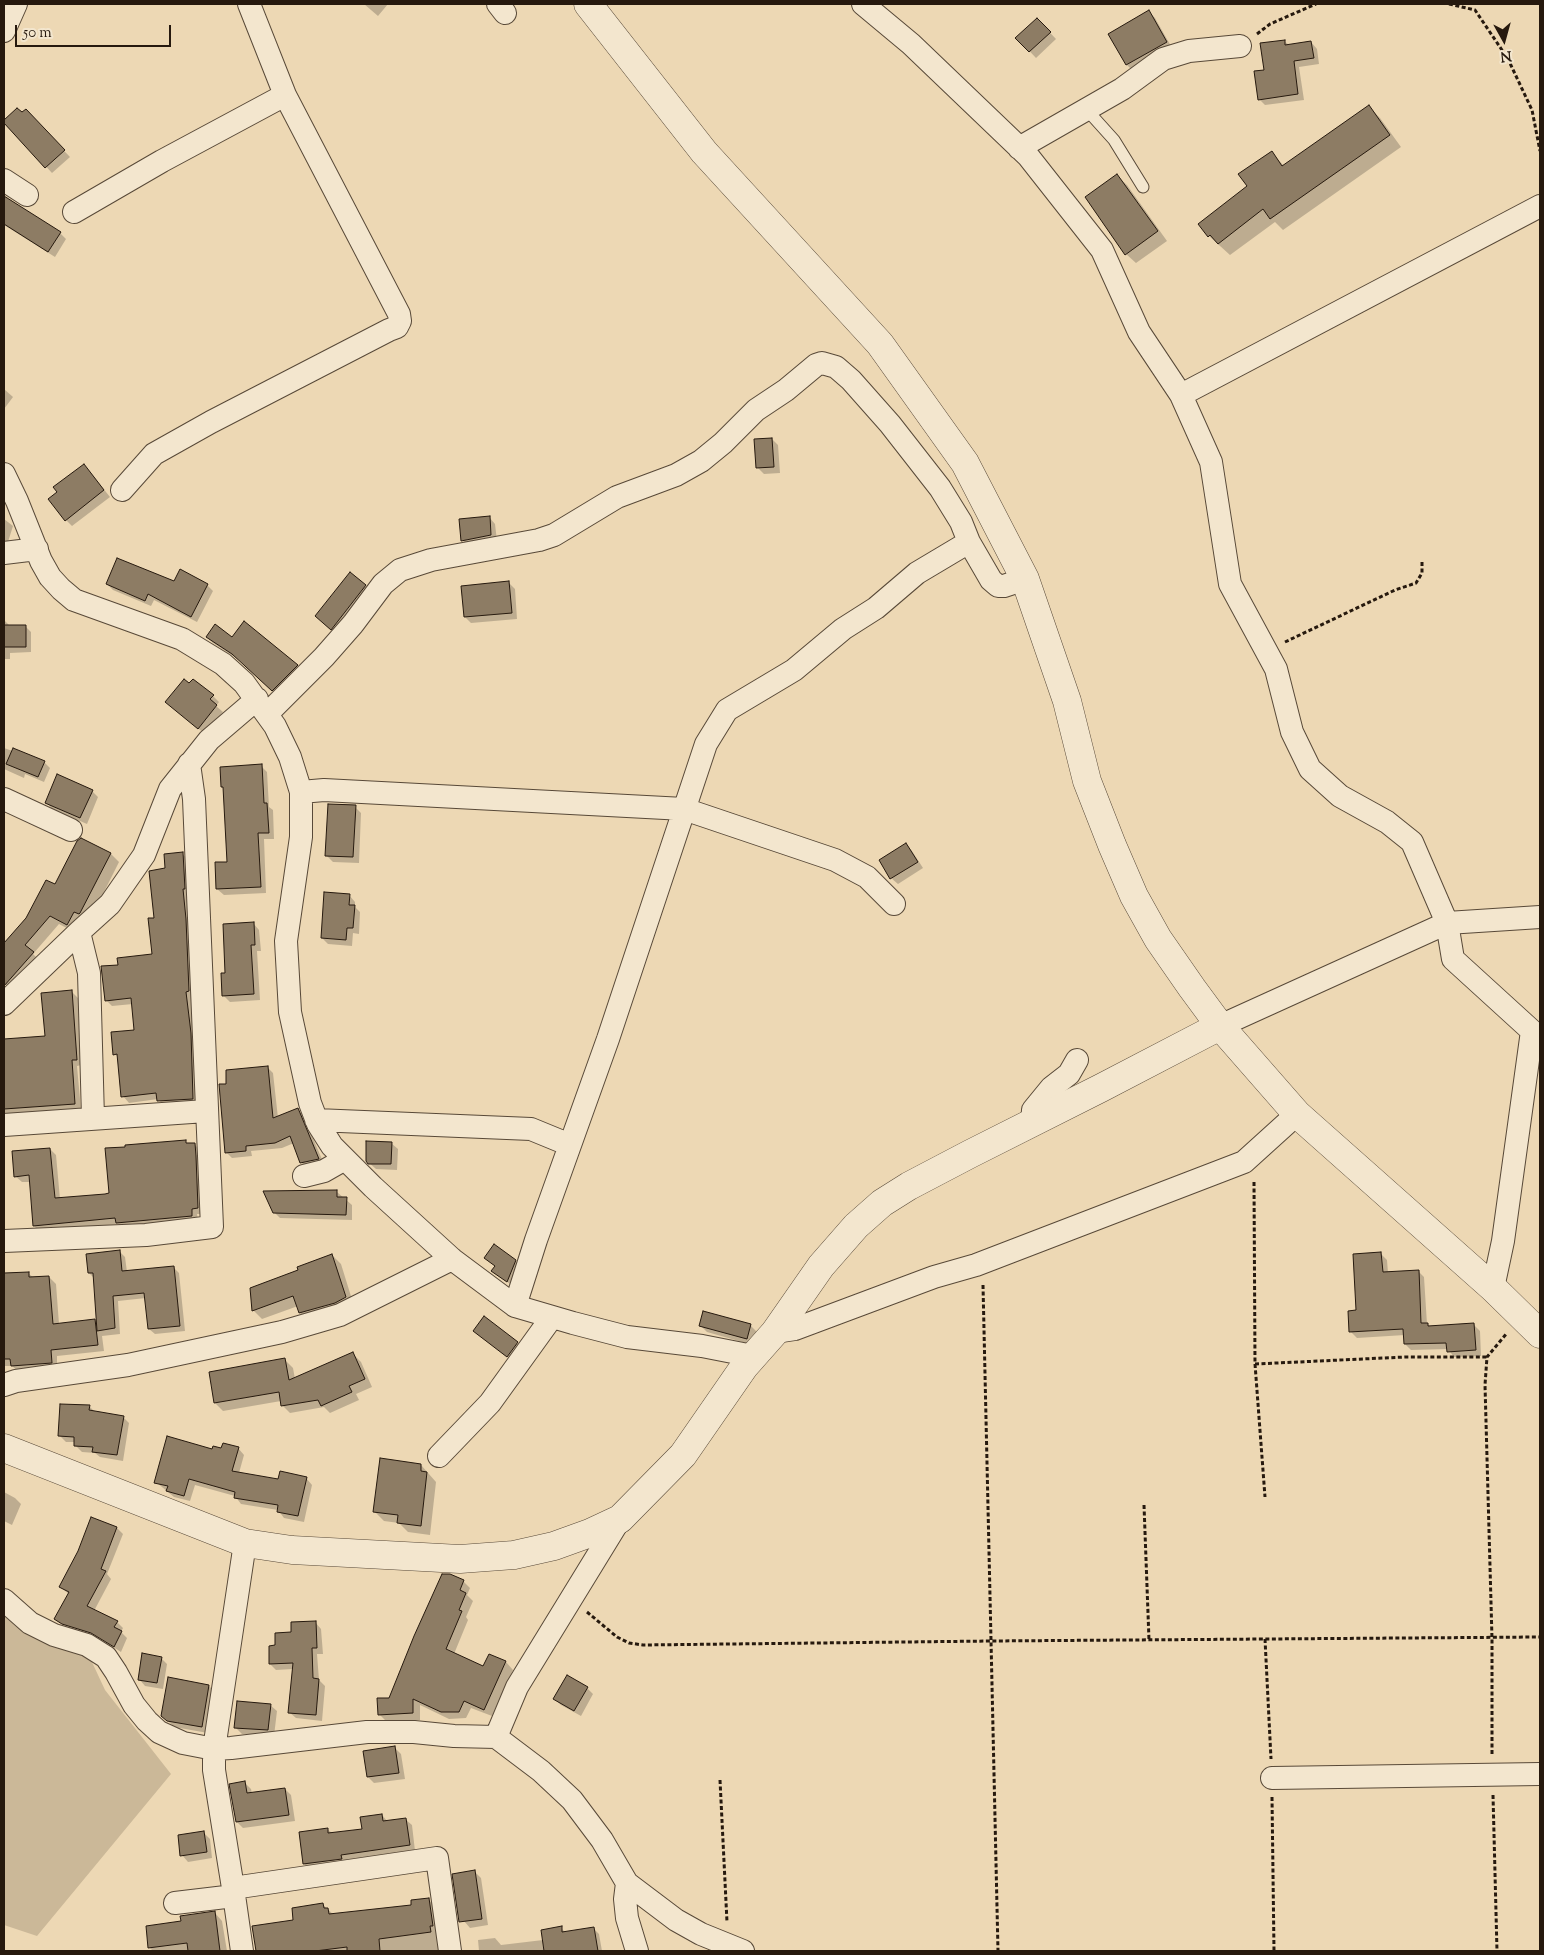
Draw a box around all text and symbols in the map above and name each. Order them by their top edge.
scale bar [18,15,174,47]
north arrow [1479,15,1529,65]
text: 50 m [23,23,52,44]
text: N [1499,44,1513,65]

